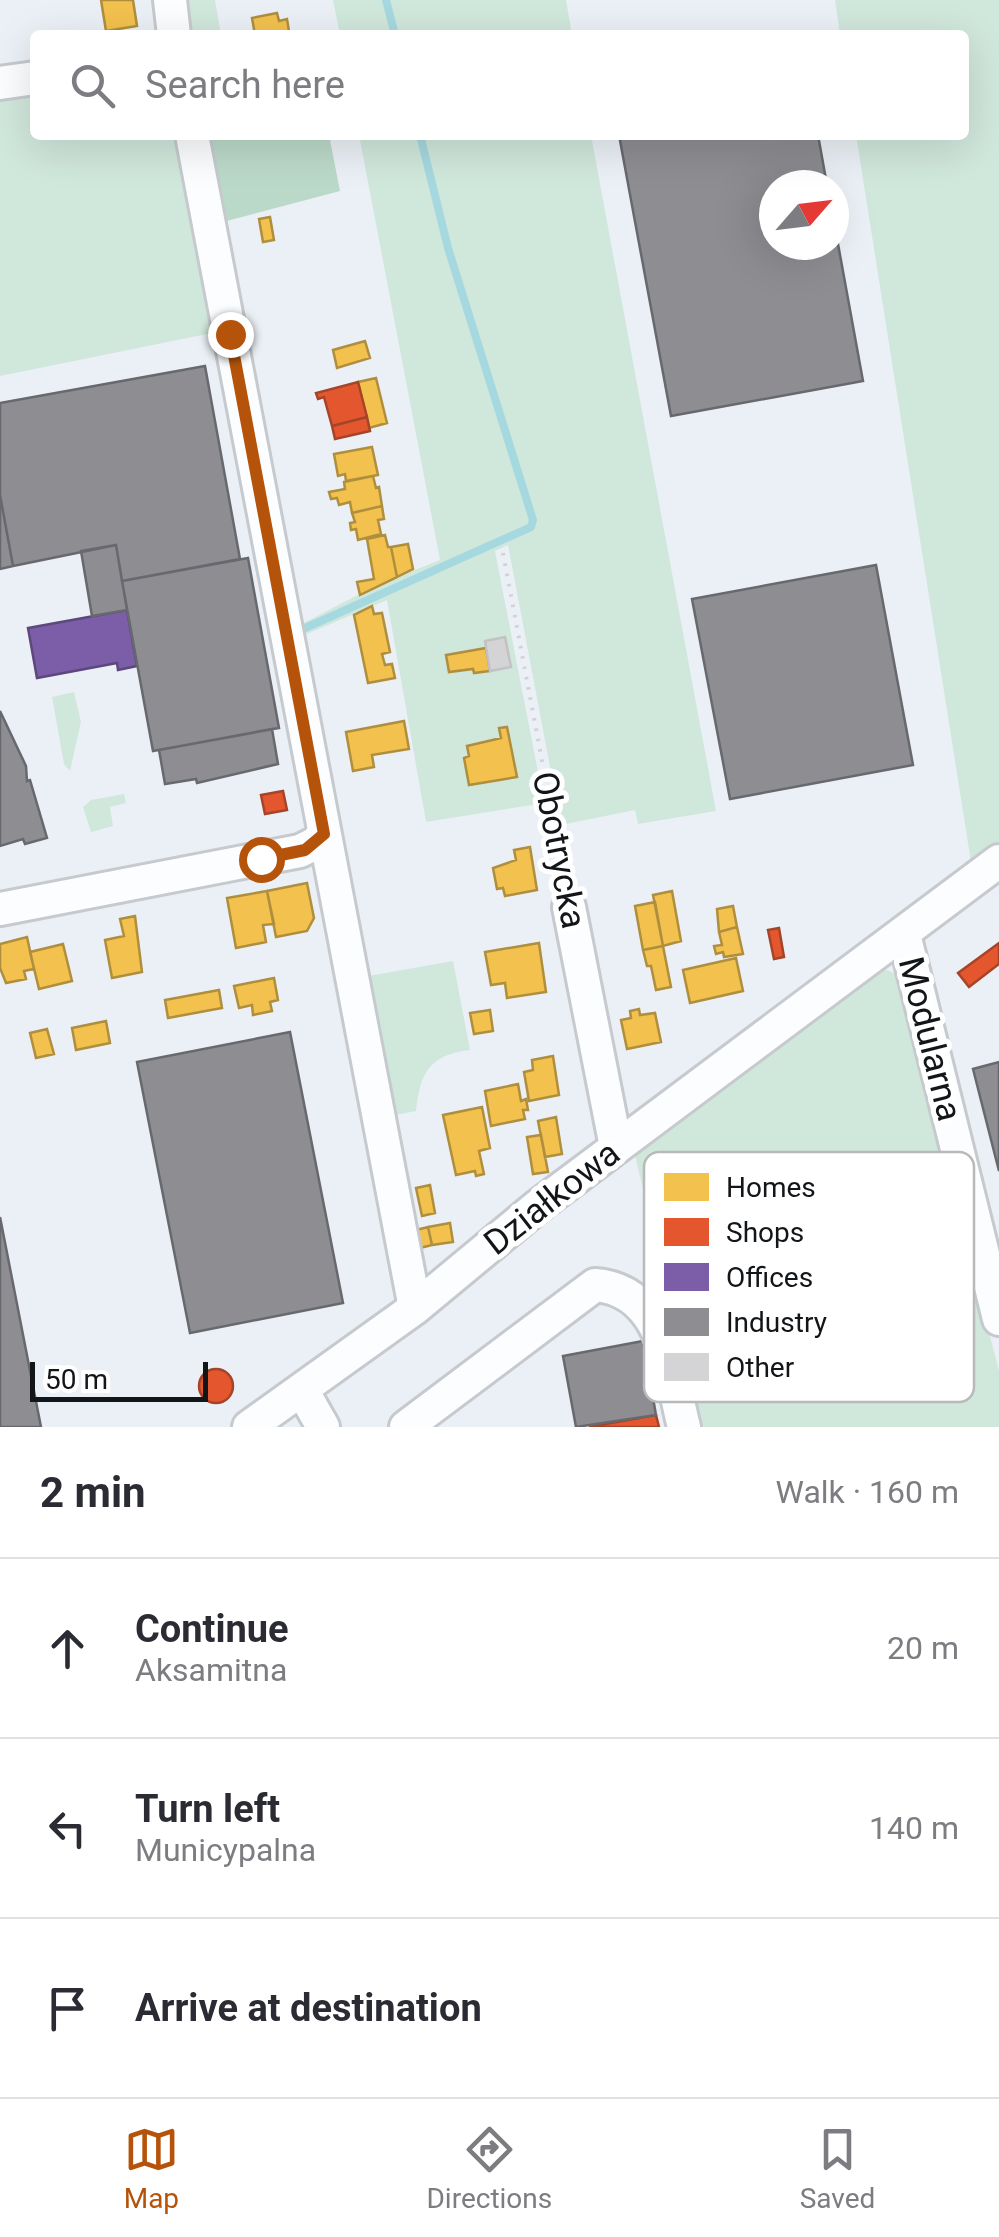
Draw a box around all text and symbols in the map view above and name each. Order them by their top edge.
search box [30,30,969,140]
icon: search [65,58,120,113]
text: Search here [145,63,345,107]
north arrow [759,170,849,260]
route end [208,312,254,358]
street label: Obotrycka [524,768,594,932]
route start [239,837,285,883]
street label: Modularna [890,953,970,1125]
street label: Działkowa [476,1132,628,1264]
legend [644,1152,974,1402]
text: Homes [726,1171,816,1204]
text: Shops [726,1216,804,1249]
text: Offices [726,1261,813,1294]
text: Industry [726,1306,827,1339]
text: Other [726,1351,795,1384]
scale bar [30,1357,208,1402]
text: 50 m [45,1363,108,1396]
text: 2 min [40,1468,146,1517]
text: Walk · 160 m [776,1473,959,1511]
text: Continue [135,1607,289,1651]
icon: ahead [40,1621,95,1676]
text: 20 m [887,1629,959,1667]
text: Aksamitna [135,1651,287,1689]
text: Turn left [135,1787,280,1831]
icon: left [40,1801,95,1856]
text: 140 m [869,1809,959,1847]
text: Municypalna [135,1831,316,1869]
icon: arrive [40,1981,95,2036]
text: Arrive at destination [135,1986,482,2030]
tab: Map [124,2122,179,2215]
tab: Directions [426,2122,552,2215]
tab: Saved [800,2122,875,2215]

